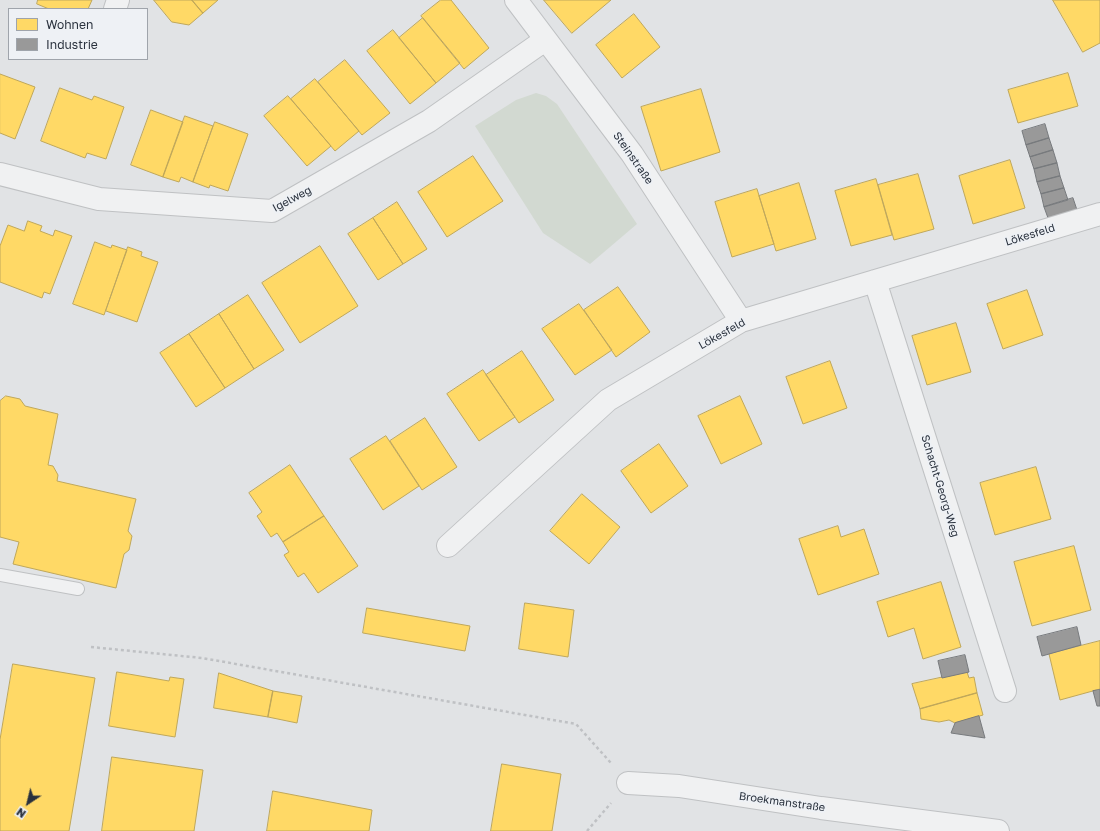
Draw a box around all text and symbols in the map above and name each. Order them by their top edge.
legend [8,8,148,60]
text: Wohnen [46,17,93,32]
text: Industrie [46,37,98,52]
street label: Steinstraße [610,129,656,187]
street label: Igelweg [270,183,314,215]
street label: Lökesfeld [1003,221,1057,249]
street label: Lökesfeld [696,316,748,352]
street label: Schacht-Georg-Weg [918,433,962,539]
north arrow [8,783,48,823]
street label: Broekmanstraße [738,789,826,815]
text: N [14,806,28,821]

